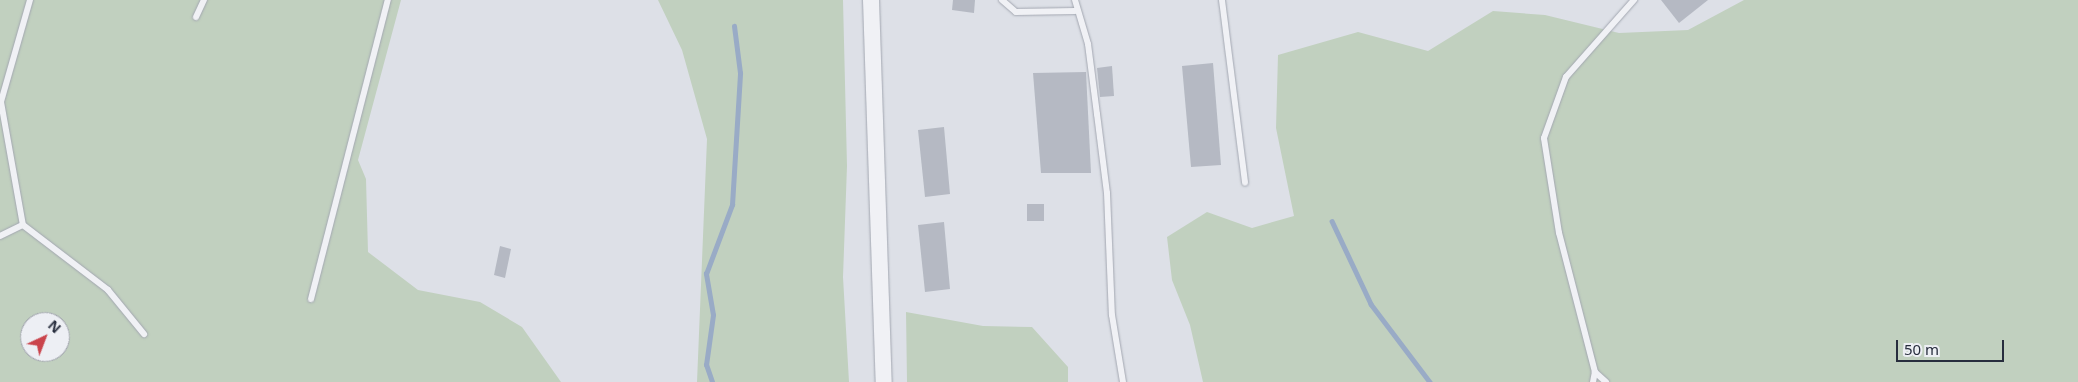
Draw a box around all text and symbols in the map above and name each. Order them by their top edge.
north arrow [20,312,70,362]
text: N [44,316,66,337]
scale bar [1898,330,2006,362]
text: 50 m [1904,339,1939,359]

